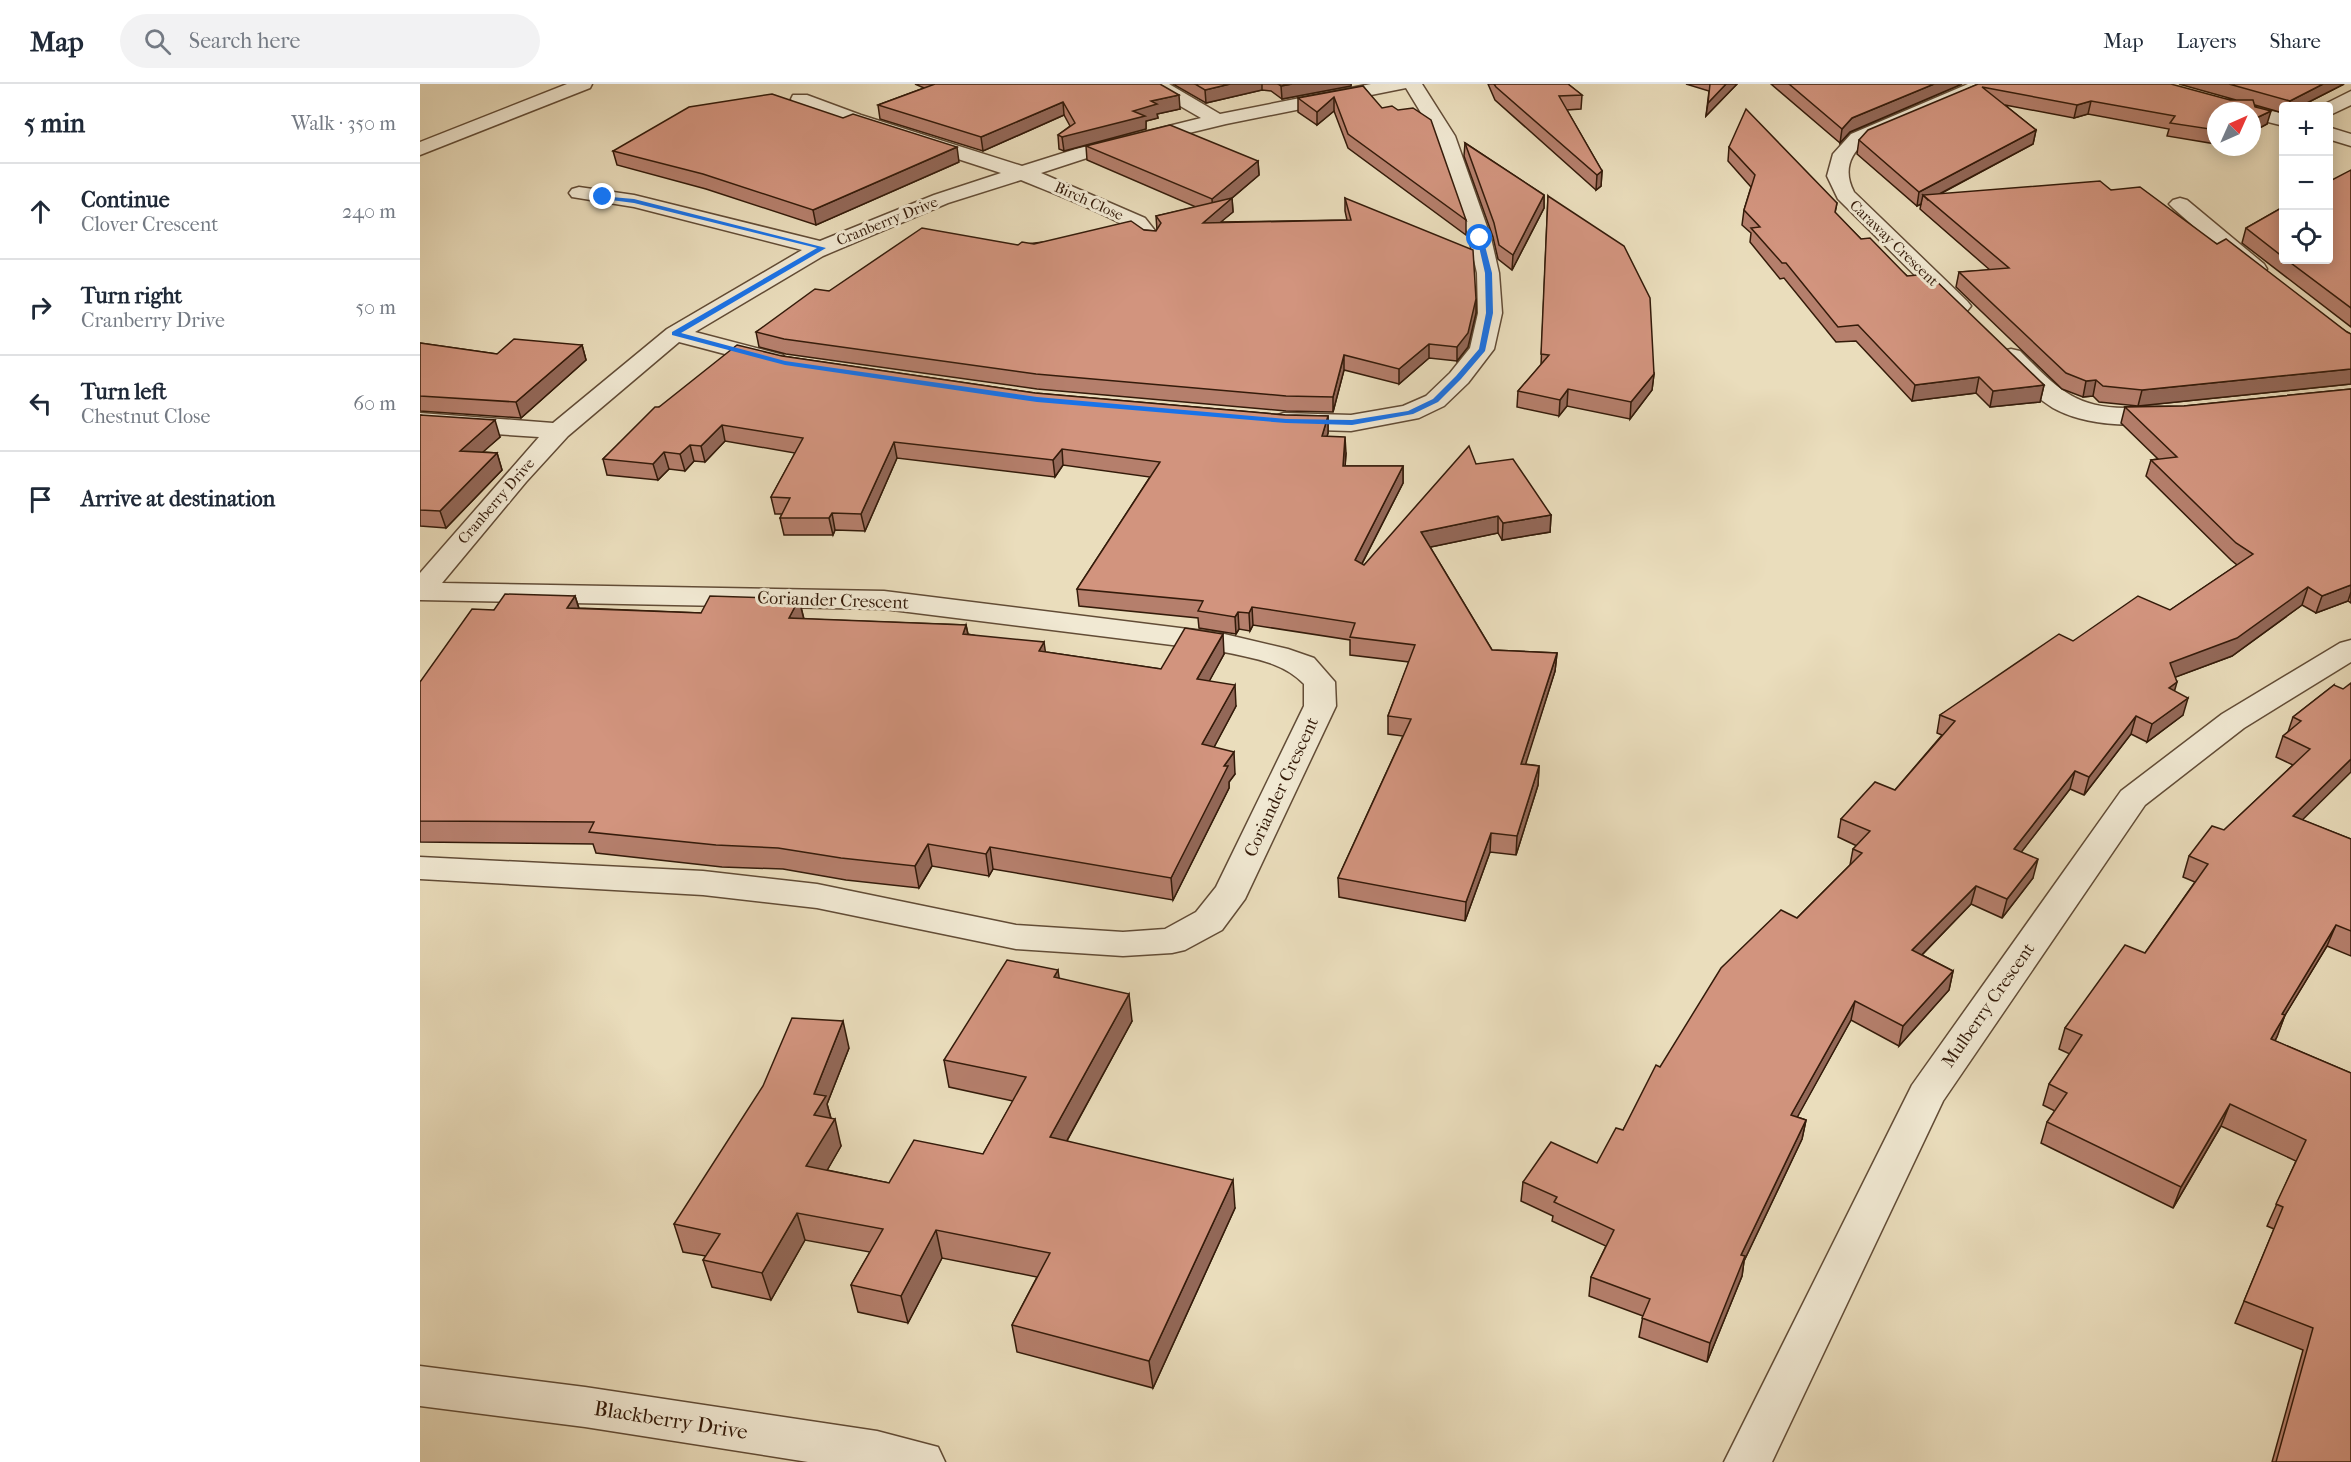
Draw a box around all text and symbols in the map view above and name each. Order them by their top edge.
search box [120,14,540,68]
text: Map [30,25,84,58]
icon: search [141,25,174,58]
text: Search here [189,28,300,54]
text: Map [2103,29,2144,53]
text: Layers [2177,29,2236,53]
text: Share [2269,29,2321,53]
north arrow [2207,102,2261,156]
map controls [2279,102,2333,264]
button: + [2279,102,2333,156]
text: 5 min [24,108,85,139]
text: Walk · 350 m [291,112,396,135]
button: − [2279,156,2333,210]
street label: Birch Close [1052,178,1127,224]
route end [589,183,615,209]
text: Continue [81,187,170,213]
street label: Cranberry Drive [834,192,941,250]
icon: ahead [24,195,57,228]
street label: Caraway Crescent [1846,196,1943,290]
text: 240 m [342,200,396,223]
button: locate [2279,210,2333,264]
text: Clover Crescent [81,213,218,236]
route start [1466,224,1492,250]
text: Turn right [81,283,182,309]
icon: right [24,291,57,324]
text: 50 m [355,296,396,319]
text: Cranberry Drive [81,309,225,332]
text: Turn left [81,379,167,405]
icon: left [24,387,57,420]
text: 60 m [353,392,396,415]
text: Chestnut Close [81,405,210,428]
street label: Cranberry Drive [454,454,539,548]
icon: arrive [24,483,57,516]
text: Arrive at destination [81,486,275,512]
street label: Coriander Crescent [757,587,910,614]
street label: Coriander Crescent [1240,713,1323,860]
street label: Mulberry Crescent [1938,939,2040,1072]
street label: Blackberry Drive [592,1396,750,1444]

